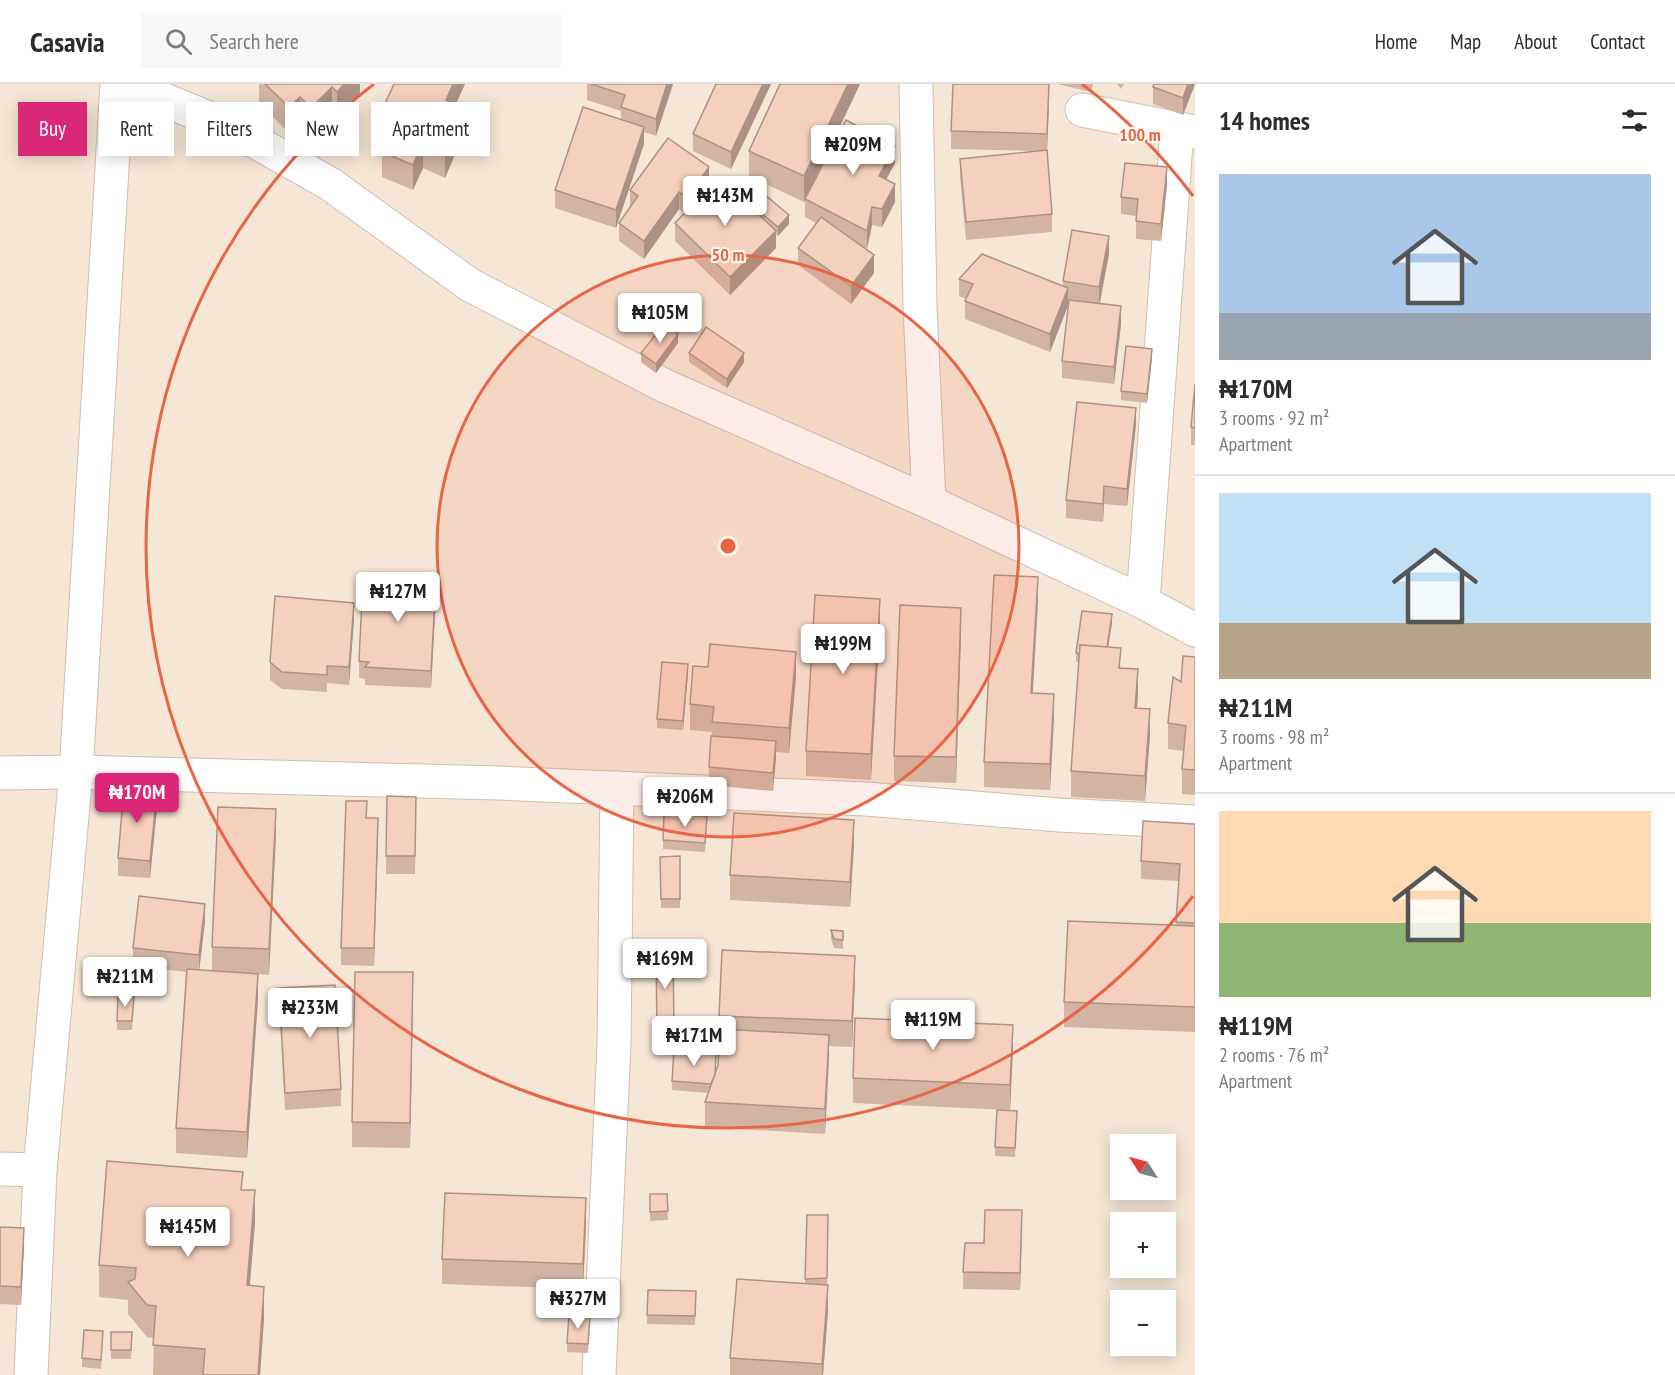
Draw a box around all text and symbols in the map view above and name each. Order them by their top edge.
search box [141,14,561,68]
text: Casavia [30,23,105,60]
icon: search [162,25,195,58]
text: Search here [210,27,299,55]
text: Home [1375,28,1417,55]
text: Map [1450,28,1481,55]
text: About [1514,28,1557,55]
text: Contact [1590,28,1645,55]
chip: Buy [18,102,87,156]
chip: Rent [99,102,174,156]
chip: Filters [186,102,273,156]
chip: New [285,102,359,156]
chip: Apartment [371,102,490,156]
text: 14 homes [1219,104,1310,137]
icon: filters [1618,104,1651,137]
text: 100 m [1119,123,1161,146]
pin: ₦209M [811,125,895,176]
text: ₦209M [825,131,881,157]
pin: ₦143M [683,176,767,227]
text: ₦143M [697,182,753,208]
icon: home [1381,213,1489,321]
text: 50 m [712,243,744,266]
pin: ₦105M [618,293,702,344]
text: ₦105M [632,299,688,325]
text: ₦170M [1219,372,1292,405]
text: 3 rooms · 92 m² [1219,405,1329,431]
text: Apartment [1219,431,1292,457]
icon: home [1381,532,1489,640]
centre of rings [718,536,738,556]
pin: ₦127M [356,572,440,623]
text: ₦127M [370,578,426,604]
pin: ₦199M [801,624,885,675]
text: ₦199M [815,630,871,656]
text: ₦211M [1219,691,1292,724]
text: 3 rooms · 98 m² [1219,724,1329,750]
text: Apartment [1219,750,1292,776]
pin: ₦170M [95,773,179,824]
pin: ₦206M [643,777,727,828]
text: ₦170M [109,779,165,805]
text: ₦206M [657,783,713,809]
icon: home [1381,850,1489,958]
pin: ₦169M [623,939,707,990]
text: ₦169M [637,945,693,971]
pin: ₦211M [83,957,167,1008]
text: ₦211M [97,963,153,989]
pin: ₦233M [268,988,352,1039]
text: ₦233M [282,994,338,1020]
pin: ₦119M [891,1000,975,1051]
text: ₦119M [905,1006,961,1032]
text: ₦119M [1219,1009,1292,1042]
pin: ₦171M [652,1016,736,1067]
text: ₦171M [666,1022,722,1048]
text: 2 rooms · 76 m² [1219,1042,1329,1068]
text: Apartment [1219,1068,1292,1094]
north arrow [1110,1134,1176,1200]
map controls [1110,1134,1176,1356]
pin: ₦145M [146,1207,230,1258]
button: + [1110,1212,1176,1278]
text: ₦145M [160,1213,216,1239]
pin: ₦327M [536,1279,620,1330]
text: ₦327M [550,1285,606,1311]
button: − [1110,1290,1176,1356]

